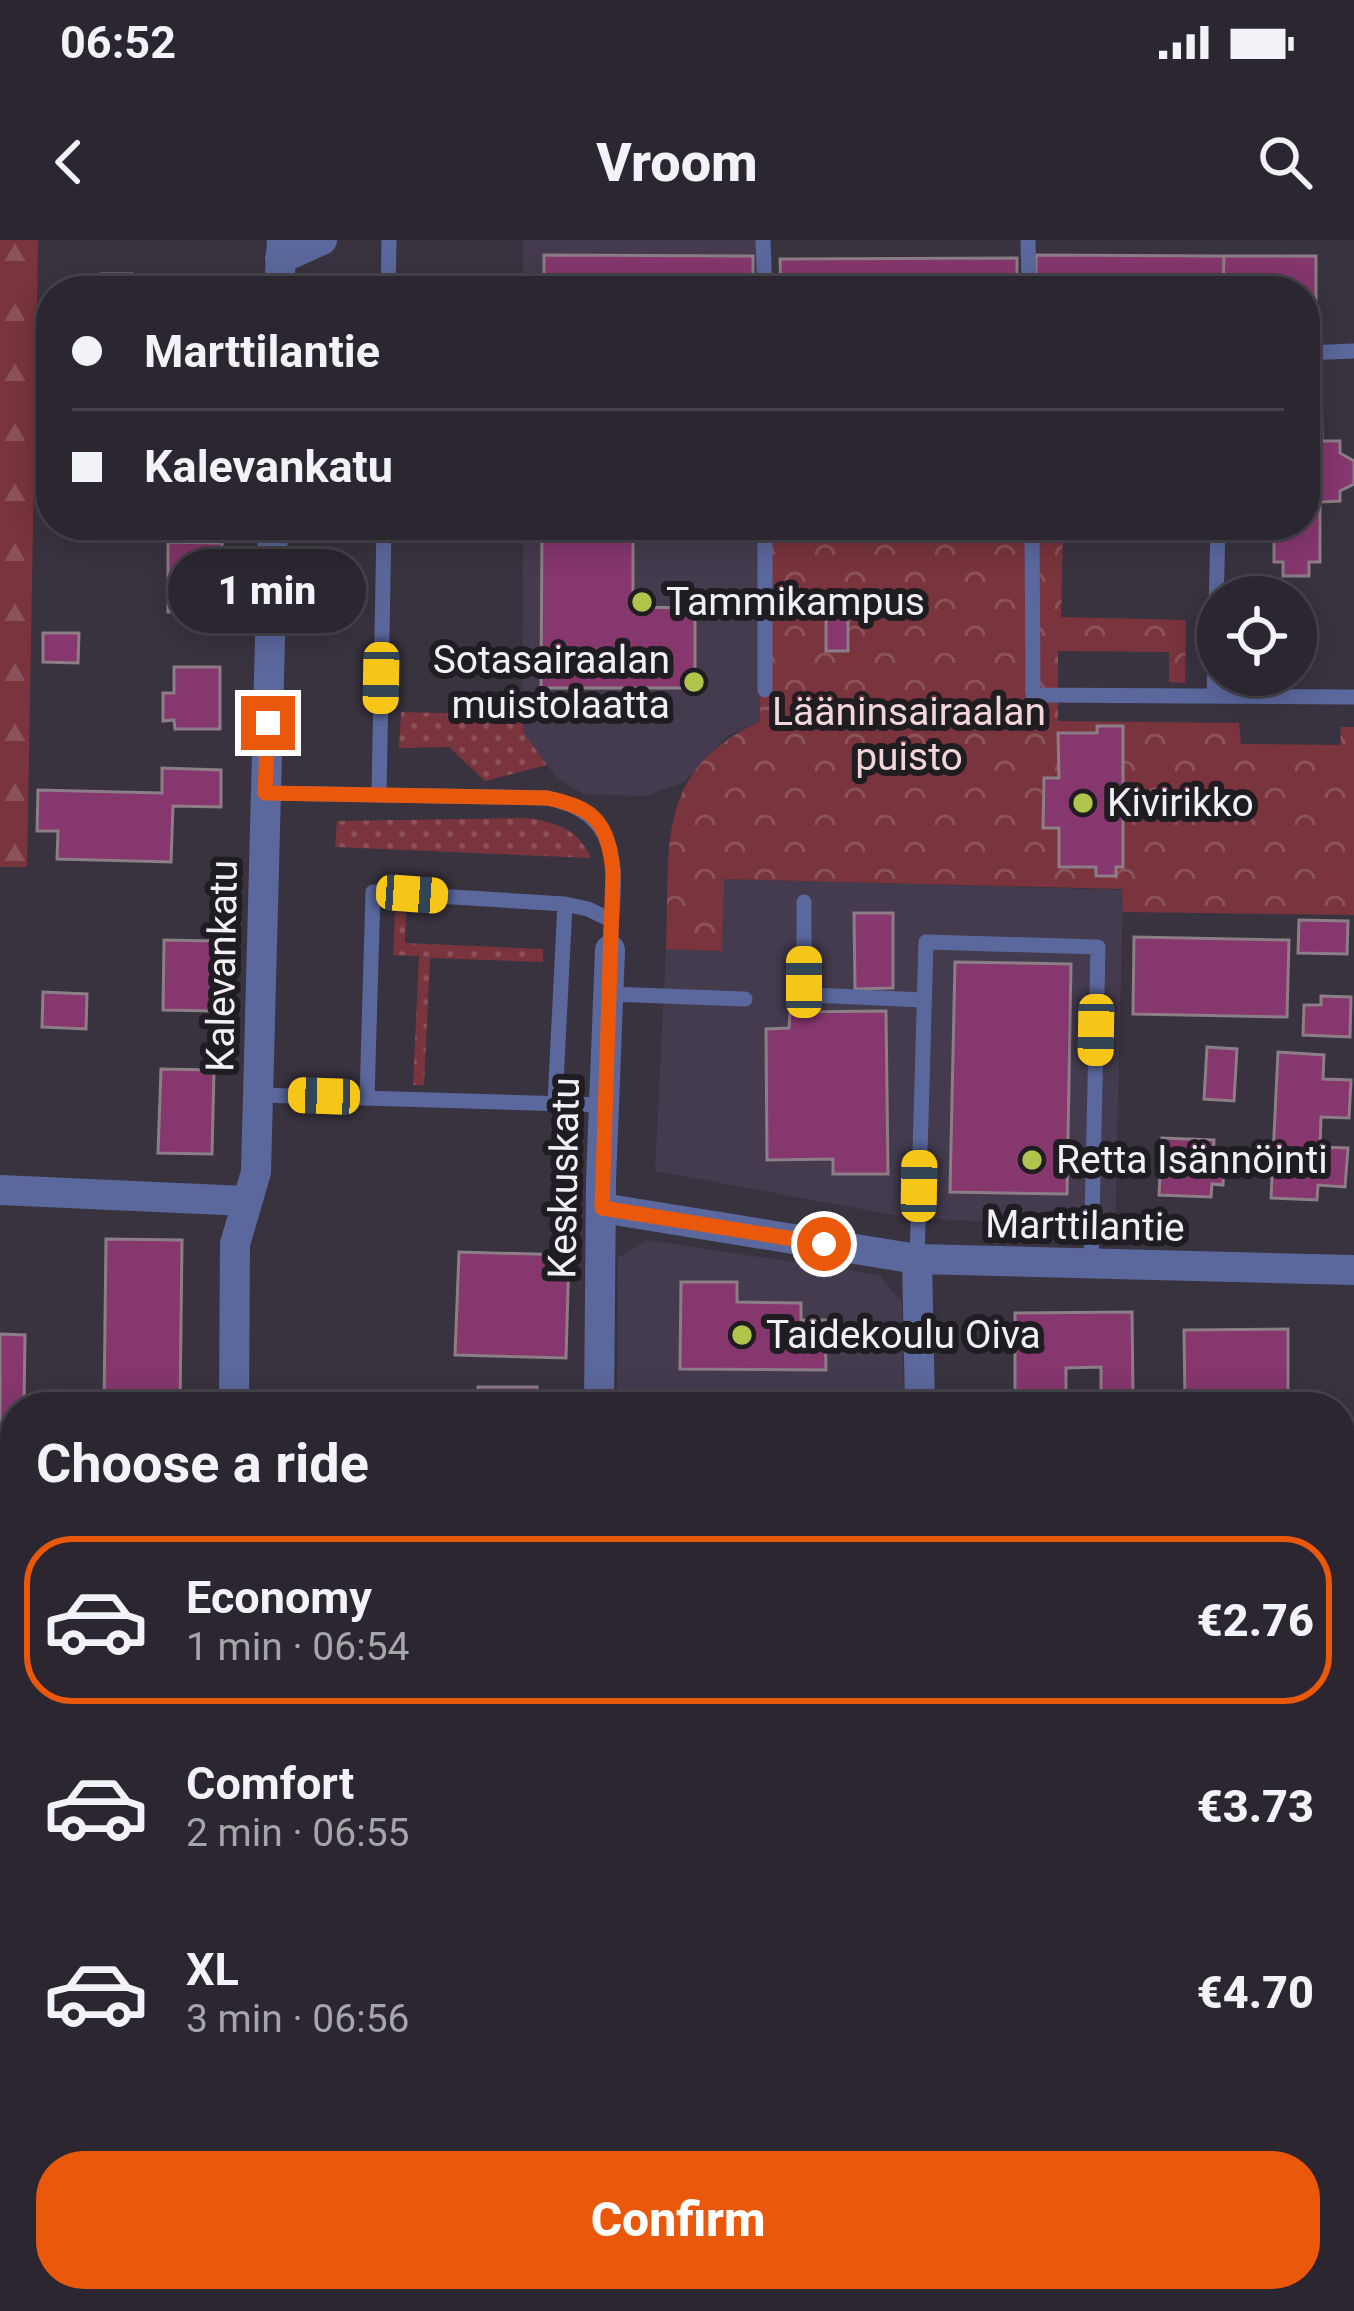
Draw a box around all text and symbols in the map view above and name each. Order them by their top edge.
text: 06:52 [60,16,176,69]
icon: back [36,129,102,195]
icon: search [1252,129,1318,195]
text: Vroom [596,131,758,194]
text: Marttilantie [144,325,380,378]
text: Kalevankatu [144,440,393,493]
callout: 1 min [169,549,367,633]
text: 1 min [218,568,316,614]
map controls [1197,576,1317,696]
button: locate [1197,576,1317,696]
place label: Tammikampus [666,579,925,625]
marker: Tammikampus [629,589,655,615]
place label: Sotasairaalan muistolaatta [433,637,670,728]
car [362,642,400,714]
marker: Sotasairaalan muistolaatta [681,669,707,695]
park label: Lääninsairaalan puisto [772,689,1046,780]
route end [241,696,295,750]
place label: Kivirikko [1107,780,1254,826]
marker: Kivirikko [1070,790,1096,816]
street label: Kalevankatu [197,860,247,1072]
car [375,874,449,914]
car [786,946,822,1018]
car [1077,994,1115,1066]
car [287,1077,361,1115]
street label: Keskuskatu [539,1077,589,1279]
place label: Retta Isännöinti [1056,1137,1328,1183]
marker: Retta Isännöinti [1019,1147,1045,1173]
car [900,1150,938,1222]
street label: Marttilantie [985,1201,1185,1251]
route start [797,1217,851,1271]
place label: Taidekoulu Oiva [766,1312,1041,1358]
marker: Taidekoulu Oiva [729,1322,755,1348]
text: Choose a ride [36,1432,369,1495]
icon: car [42,1566,150,1674]
text: Economy [186,1571,372,1624]
text: €2.76 [1197,1594,1314,1647]
text: 1 min · 06:54 [186,1624,409,1670]
icon: car [42,1752,150,1860]
text: Comfort [186,1757,354,1810]
text: €3.73 [1197,1780,1314,1833]
text: 2 min · 06:55 [186,1810,409,1856]
icon: car [42,1938,150,2046]
text: XL [186,1943,239,1996]
text: €4.70 [1197,1966,1314,2019]
text: 3 min · 06:56 [186,1996,409,2042]
button: Confirm [36,2151,1320,2289]

